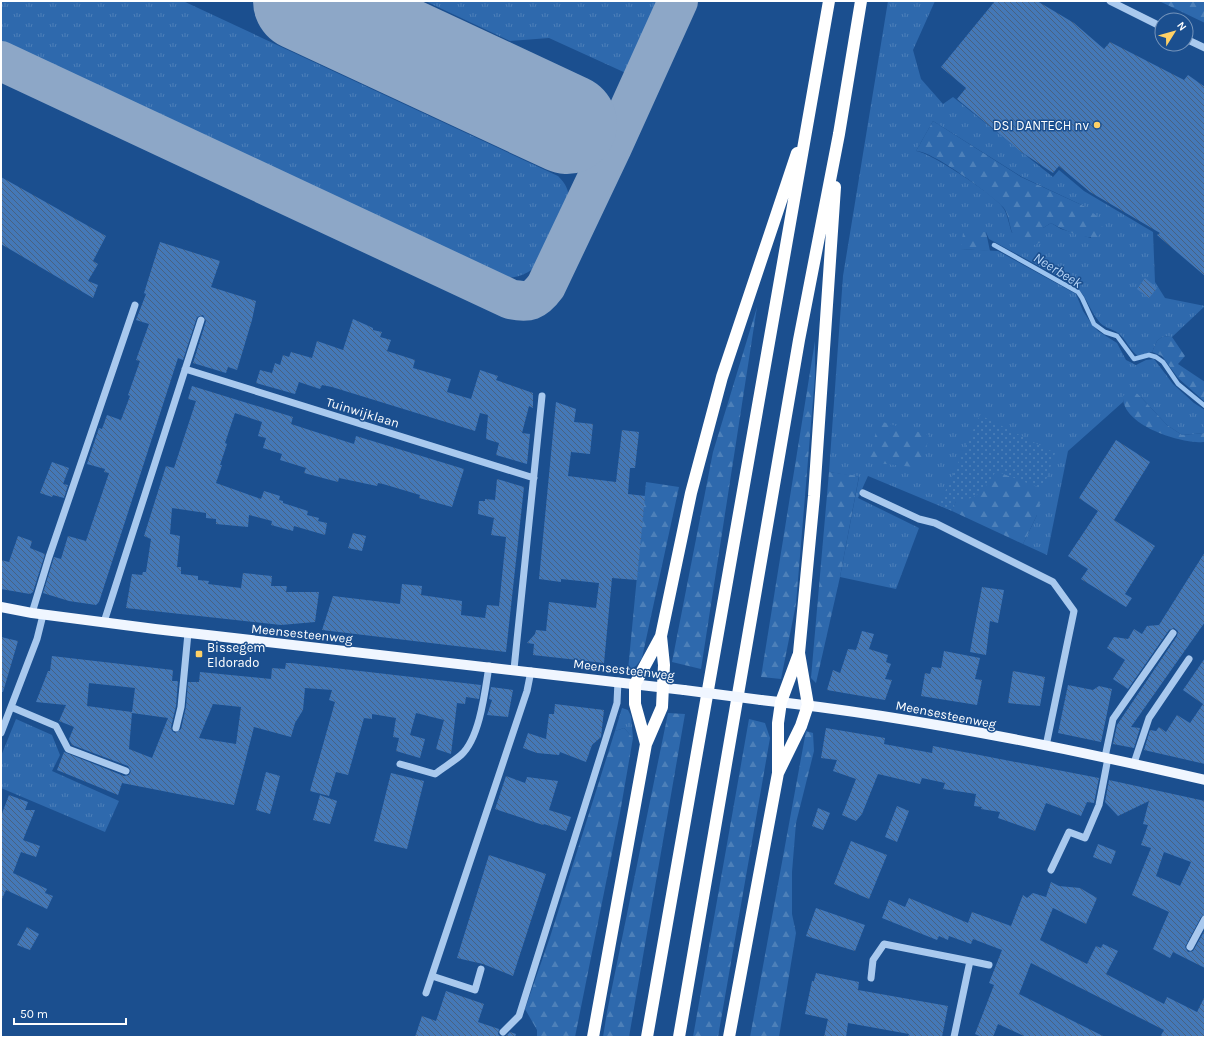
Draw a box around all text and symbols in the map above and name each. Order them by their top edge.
north arrow [1154,12,1194,52]
text: N [1174,19,1189,33]
place label: DSI DANTECH nv [993,118,1089,133]
marker: DSI DANTECH nv [1092,120,1102,130]
water label: Neerbeek [1030,249,1086,292]
street label: Tuinwijklaan [324,394,401,431]
street label: Meensesteenweg [250,621,354,646]
place label: Bissegem Eldorado [207,640,265,670]
marker: Bissegem Eldorado [194,649,204,659]
street label: Meensesteenweg [572,656,676,683]
street label: Meensesteenweg [894,697,998,732]
scale bar [14,1000,126,1026]
text: 50 m [20,1007,48,1021]

